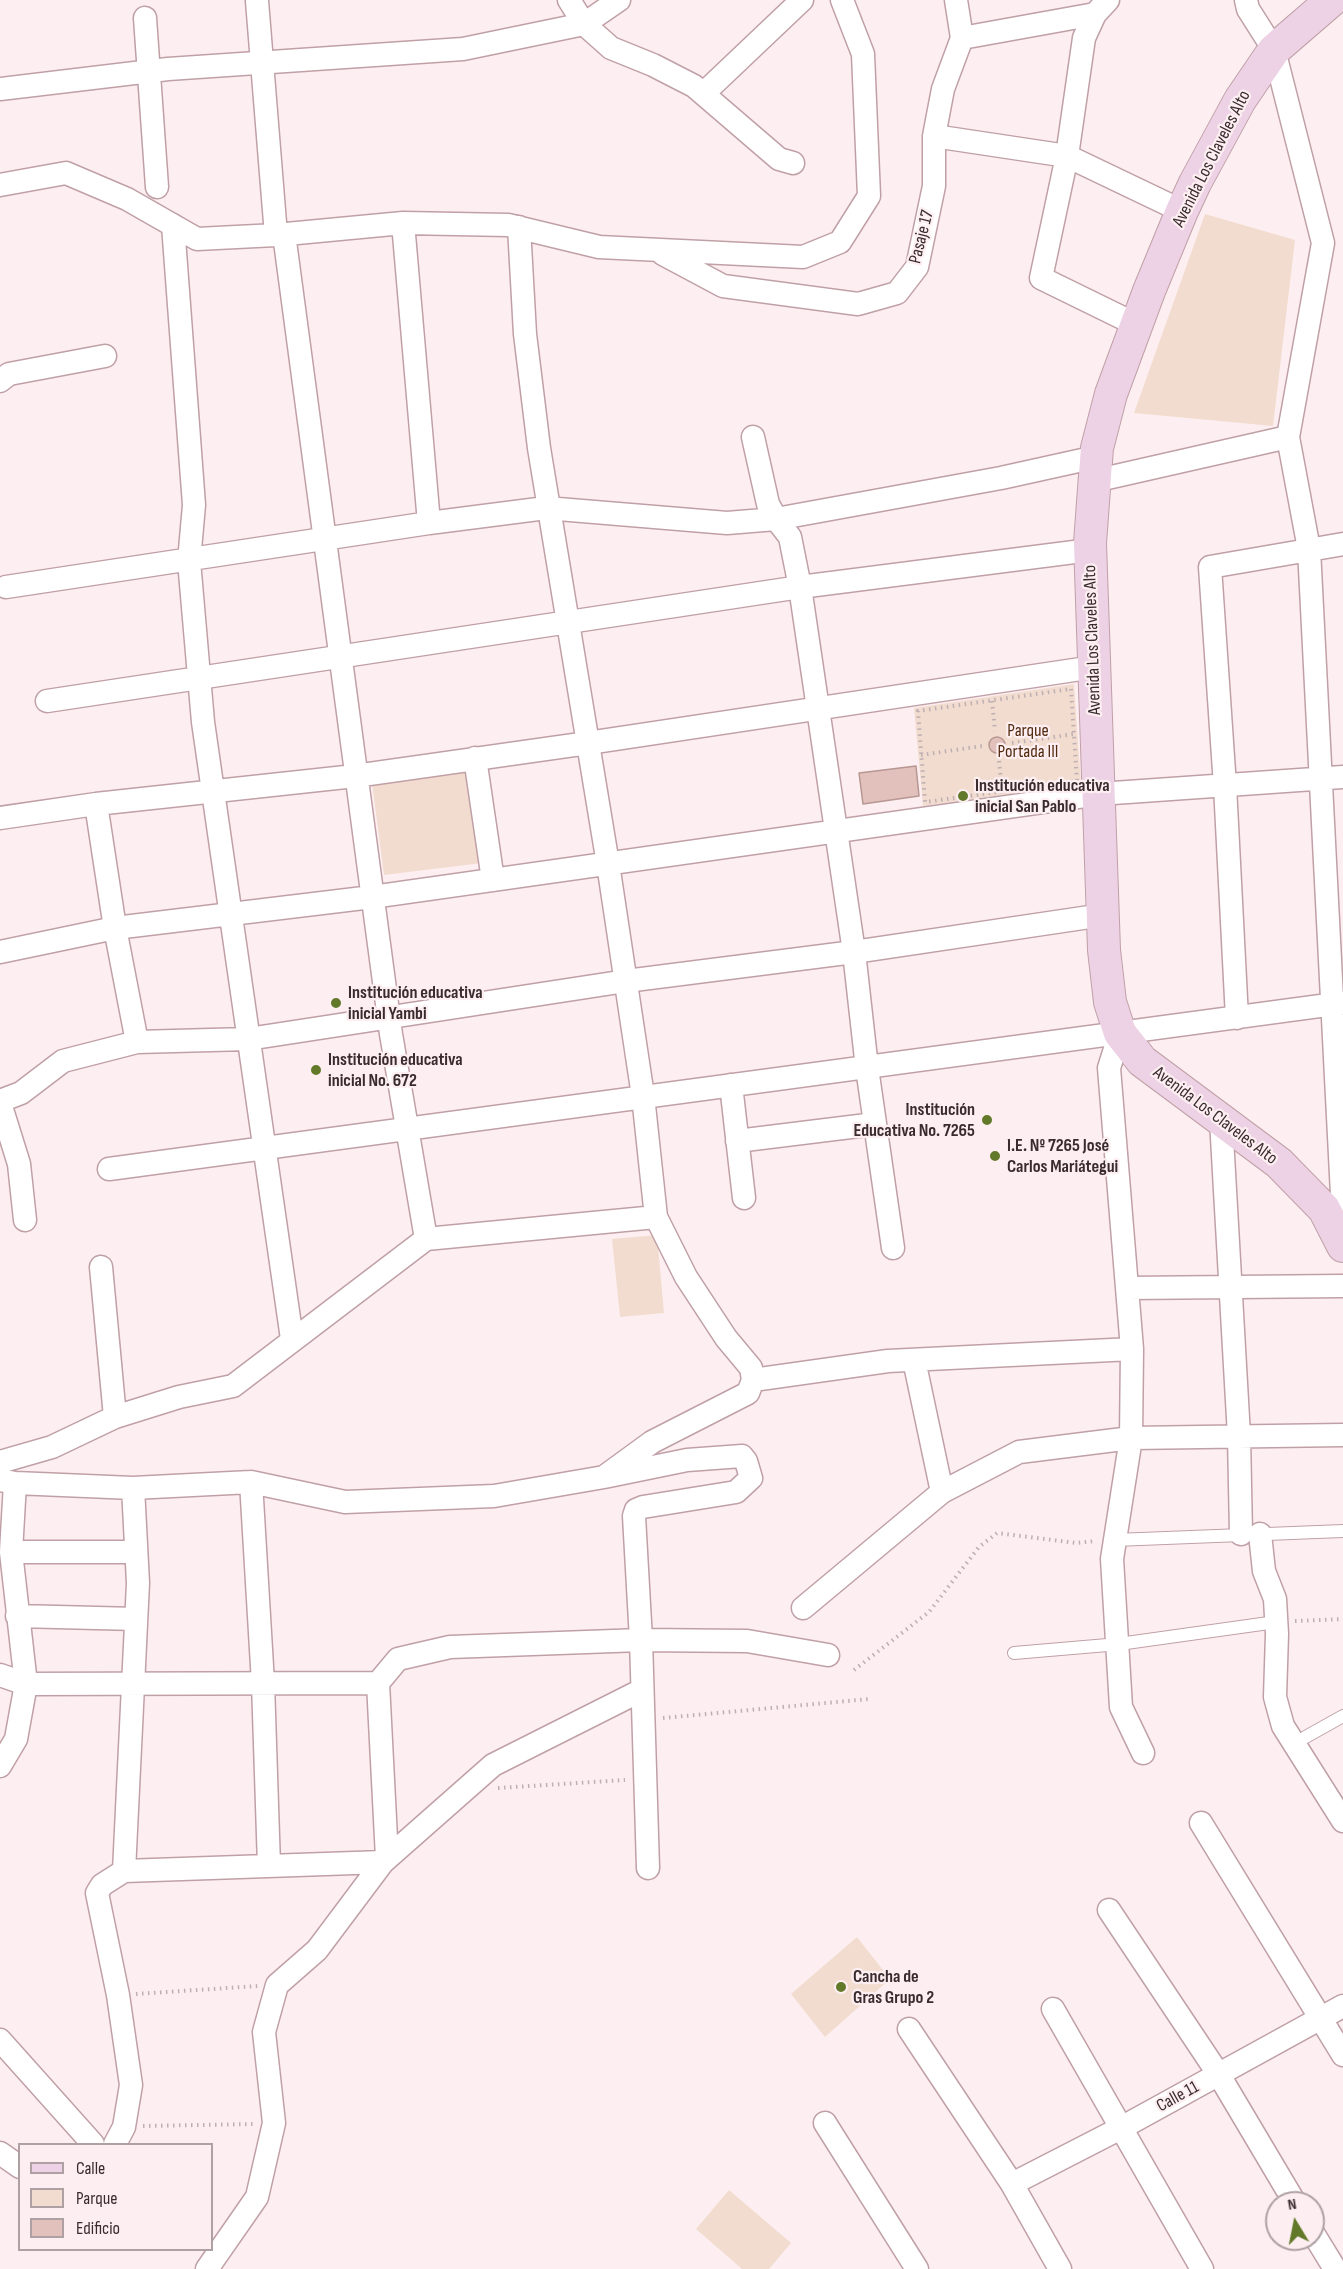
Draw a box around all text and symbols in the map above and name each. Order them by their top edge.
street label: Avenida Los Claveles Alto [1168,87,1256,231]
street label: Pasaje 17 [905,208,939,266]
street label: Avenida Los Claveles Alto [1080,565,1106,715]
park label: Parque Portada III [998,720,1058,762]
place label: Institución educativa inicial San Pablo [975,775,1110,818]
marker: Institución educativa inicial San Pablo [956,789,970,803]
place label: Institución educativa inicial Yambi [348,982,483,1024]
marker: Institución educativa inicial Yambi [329,996,343,1010]
place label: Institución educativa inicial No. 672 [328,1049,463,1092]
street label: Avenida Los Claveles Alto [1149,1062,1281,1170]
marker: Institución educativa inicial No. 672 [309,1063,323,1077]
place label: Institución Educativa No. 7265 [853,1099,975,1142]
marker: Institución Educativa No. 7265 [980,1113,994,1127]
place label: I.E. Nº 7265 José Carlos Mariátegui [1007,1135,1118,1178]
marker: I.E. Nº 7265 José Carlos Mariátegui [988,1149,1002,1163]
place label: Cancha de Gras Grupo 2 [853,1966,934,2008]
marker: Cancha de Gras Grupo 2 [834,1980,848,1994]
street label: Calle 11 [1153,2077,1203,2117]
legend [18,2143,213,2251]
text: Calle [76,2158,105,2179]
text: Parque [76,2188,117,2209]
north arrow [1265,2191,1325,2251]
text: N [1286,2195,1298,2215]
text: Edificio [76,2218,120,2239]

